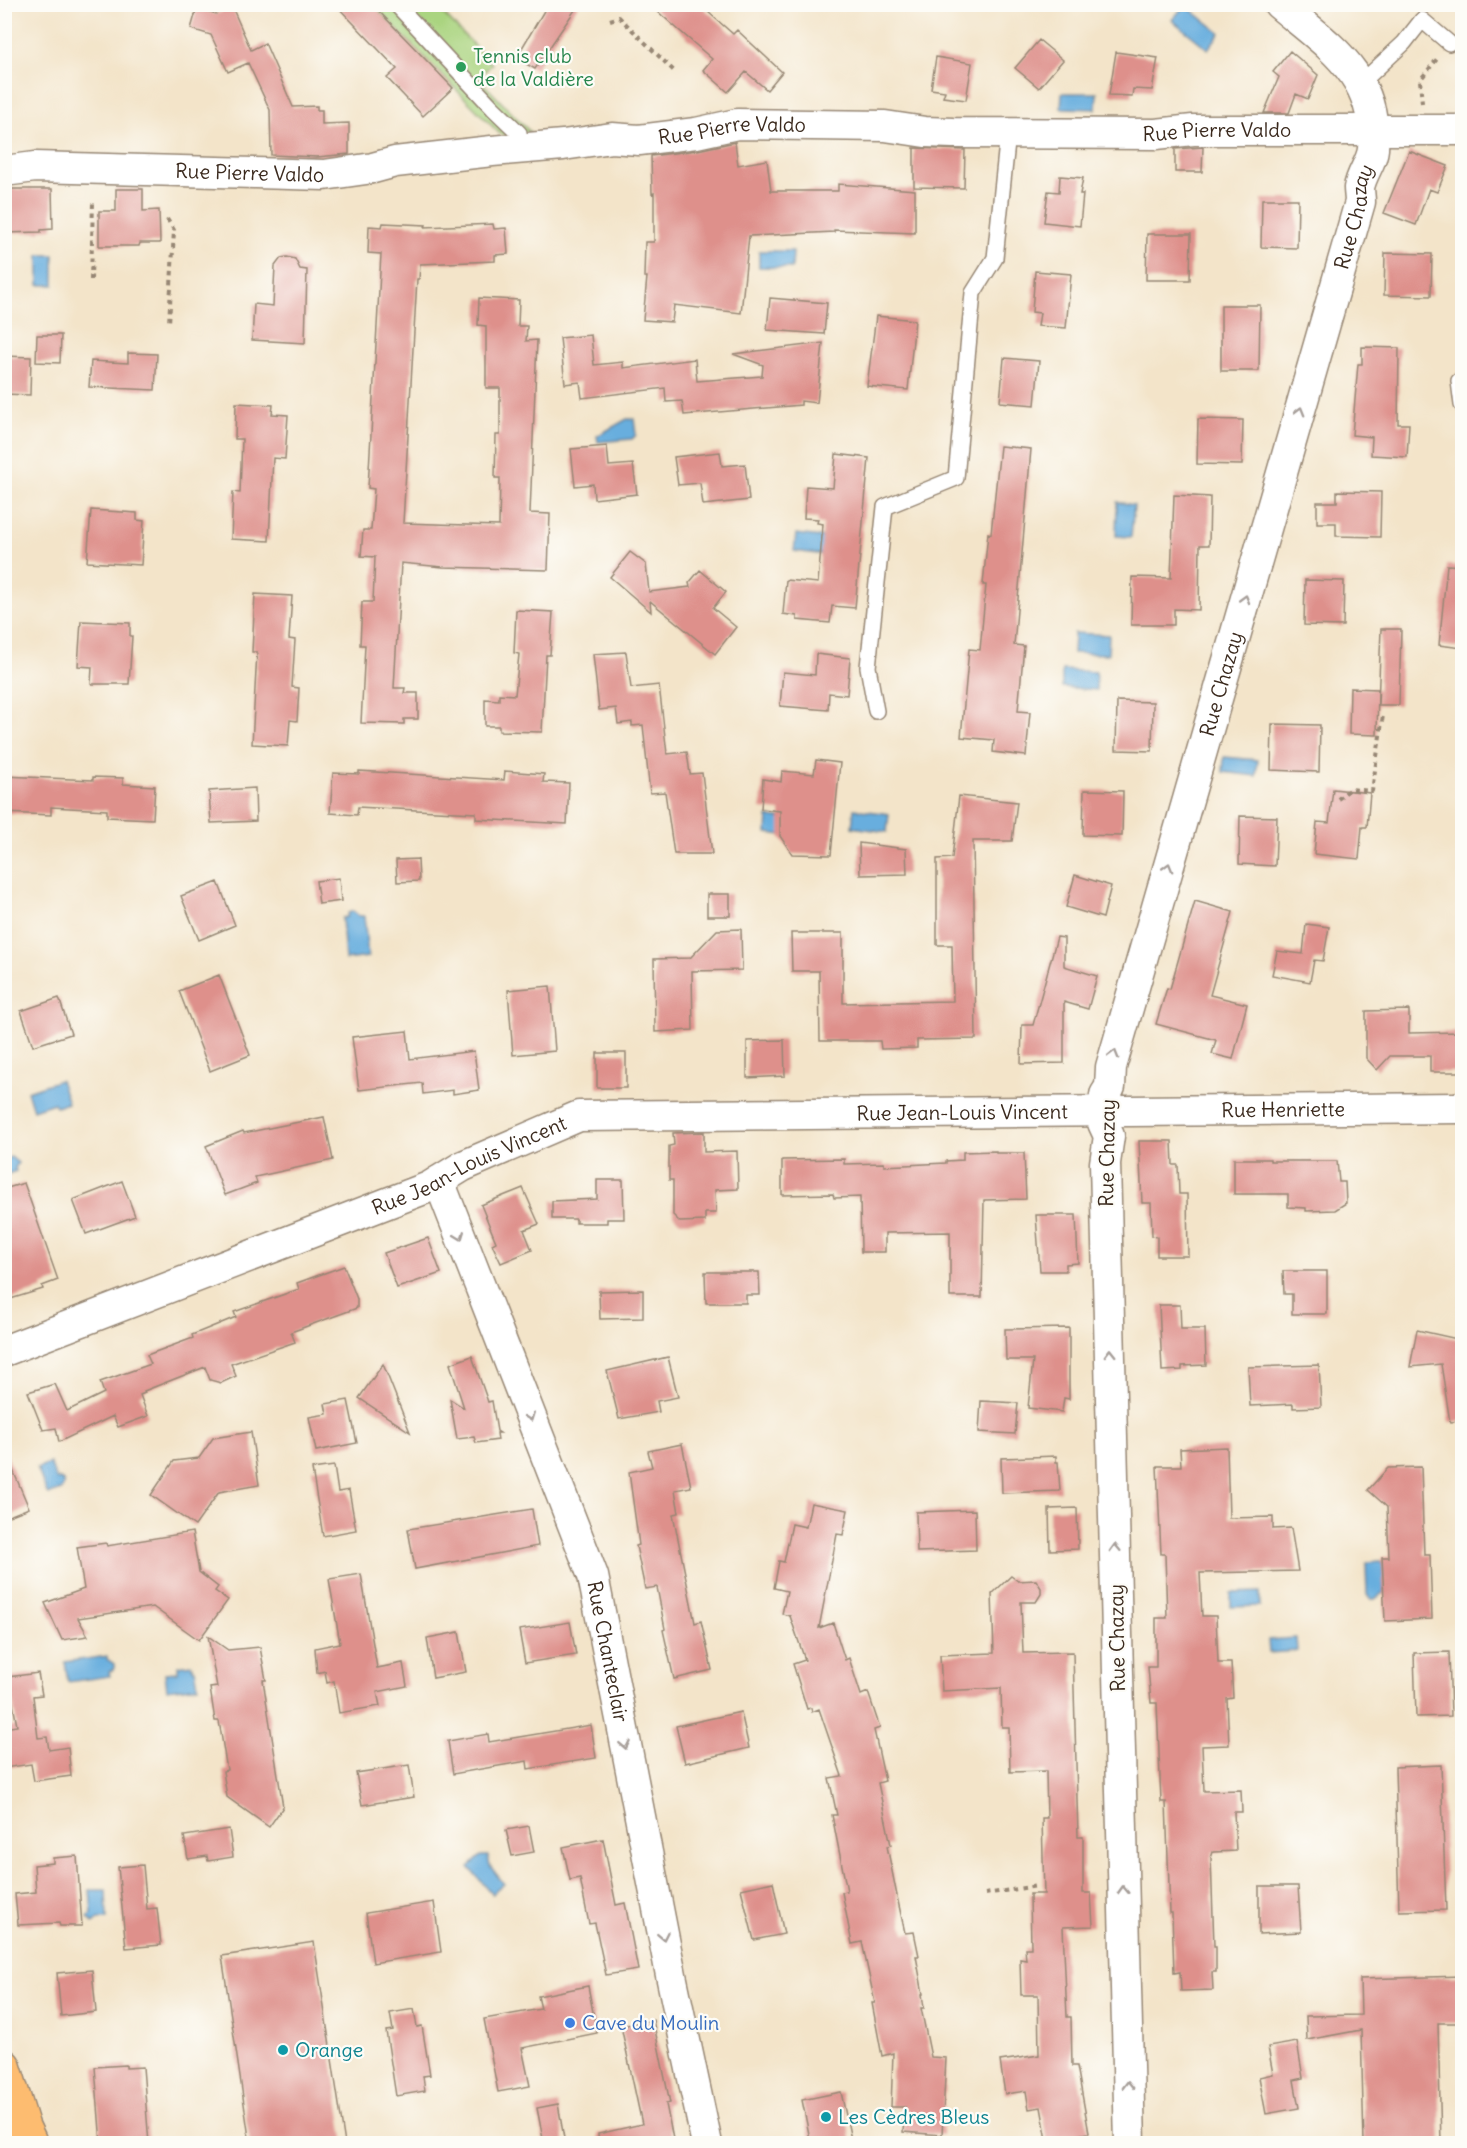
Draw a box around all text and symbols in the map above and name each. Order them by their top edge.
place label: Tennis club de la Valdière [473,43,594,91]
marker: Tennis club de la Valdière [454,60,468,74]
street label: Rue Pierre Valdo [657,111,806,150]
street label: Rue Pierre Valdo [1142,117,1291,146]
street label: Rue Pierre Valdo [175,158,324,187]
street label: Rue Chazay [1328,160,1379,272]
one-way arrow [1292,406,1305,416]
one-way arrow [1238,594,1250,605]
street label: Rue Chazay [1194,629,1248,739]
one-way arrow [1160,862,1173,872]
one-way arrow [1107,1049,1119,1060]
street label: Rue Henriette [1221,1096,1345,1122]
street label: Rue Jean-Louis Vincent [856,1099,1068,1125]
street label: Rue Chazay [1093,1099,1120,1207]
street label: Rue Jean-Louis Vincent [368,1110,570,1220]
one-way arrow [453,1229,465,1240]
one-way arrow [1104,1349,1116,1358]
one-way arrow [523,1412,536,1422]
one-way arrow [1108,1544,1121,1553]
street label: Rue Chanteclair [582,1579,634,1724]
street label: Rue Chazay [1103,1584,1130,1692]
one-way arrow [618,1739,631,1749]
one-way arrow [1117,1886,1130,1895]
one-way arrow [656,1931,669,1941]
place label: Cave du Moulin [582,2010,719,2035]
marker: Cave du Moulin [563,2016,577,2030]
place label: Orange [295,2037,363,2062]
marker: Orange [276,2043,290,2057]
one-way arrow [1122,2081,1135,2090]
place label: Les Cèdres Bleus [838,2104,989,2129]
marker: Les Cèdres Bleus [819,2110,833,2124]

